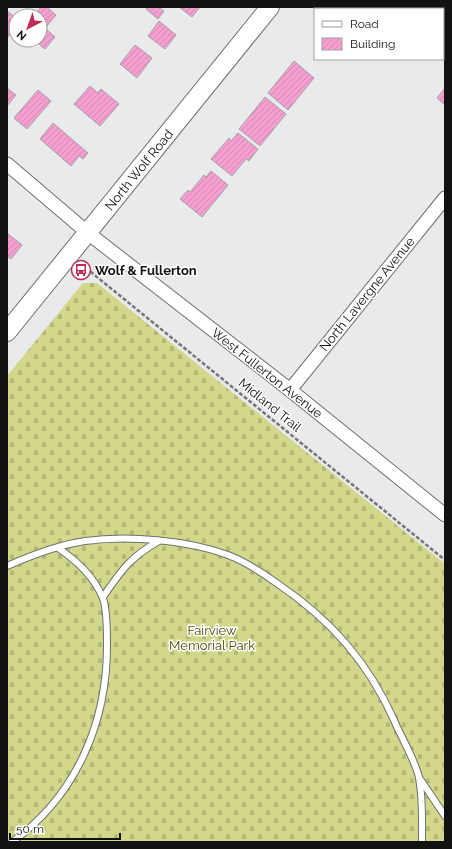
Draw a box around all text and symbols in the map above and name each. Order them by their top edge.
north arrow [8,8,48,48]
legend [314,8,444,60]
text: Road [350,17,379,31]
text: N [14,28,29,43]
text: Building [350,37,396,51]
street label: North Wolf Road [102,127,176,213]
street label: North Lavergne Avenue [316,234,418,354]
bus stop icon: Wolf & Fullerton [70,259,92,281]
place label: Wolf & Fullerton [95,263,197,278]
street label: West Fullerton Avenue [209,325,326,421]
street label: Midland Trail [236,375,305,435]
park label: Fairview Memorial Park [169,623,255,653]
scale bar [10,815,120,841]
text: 50 m [16,822,44,836]

